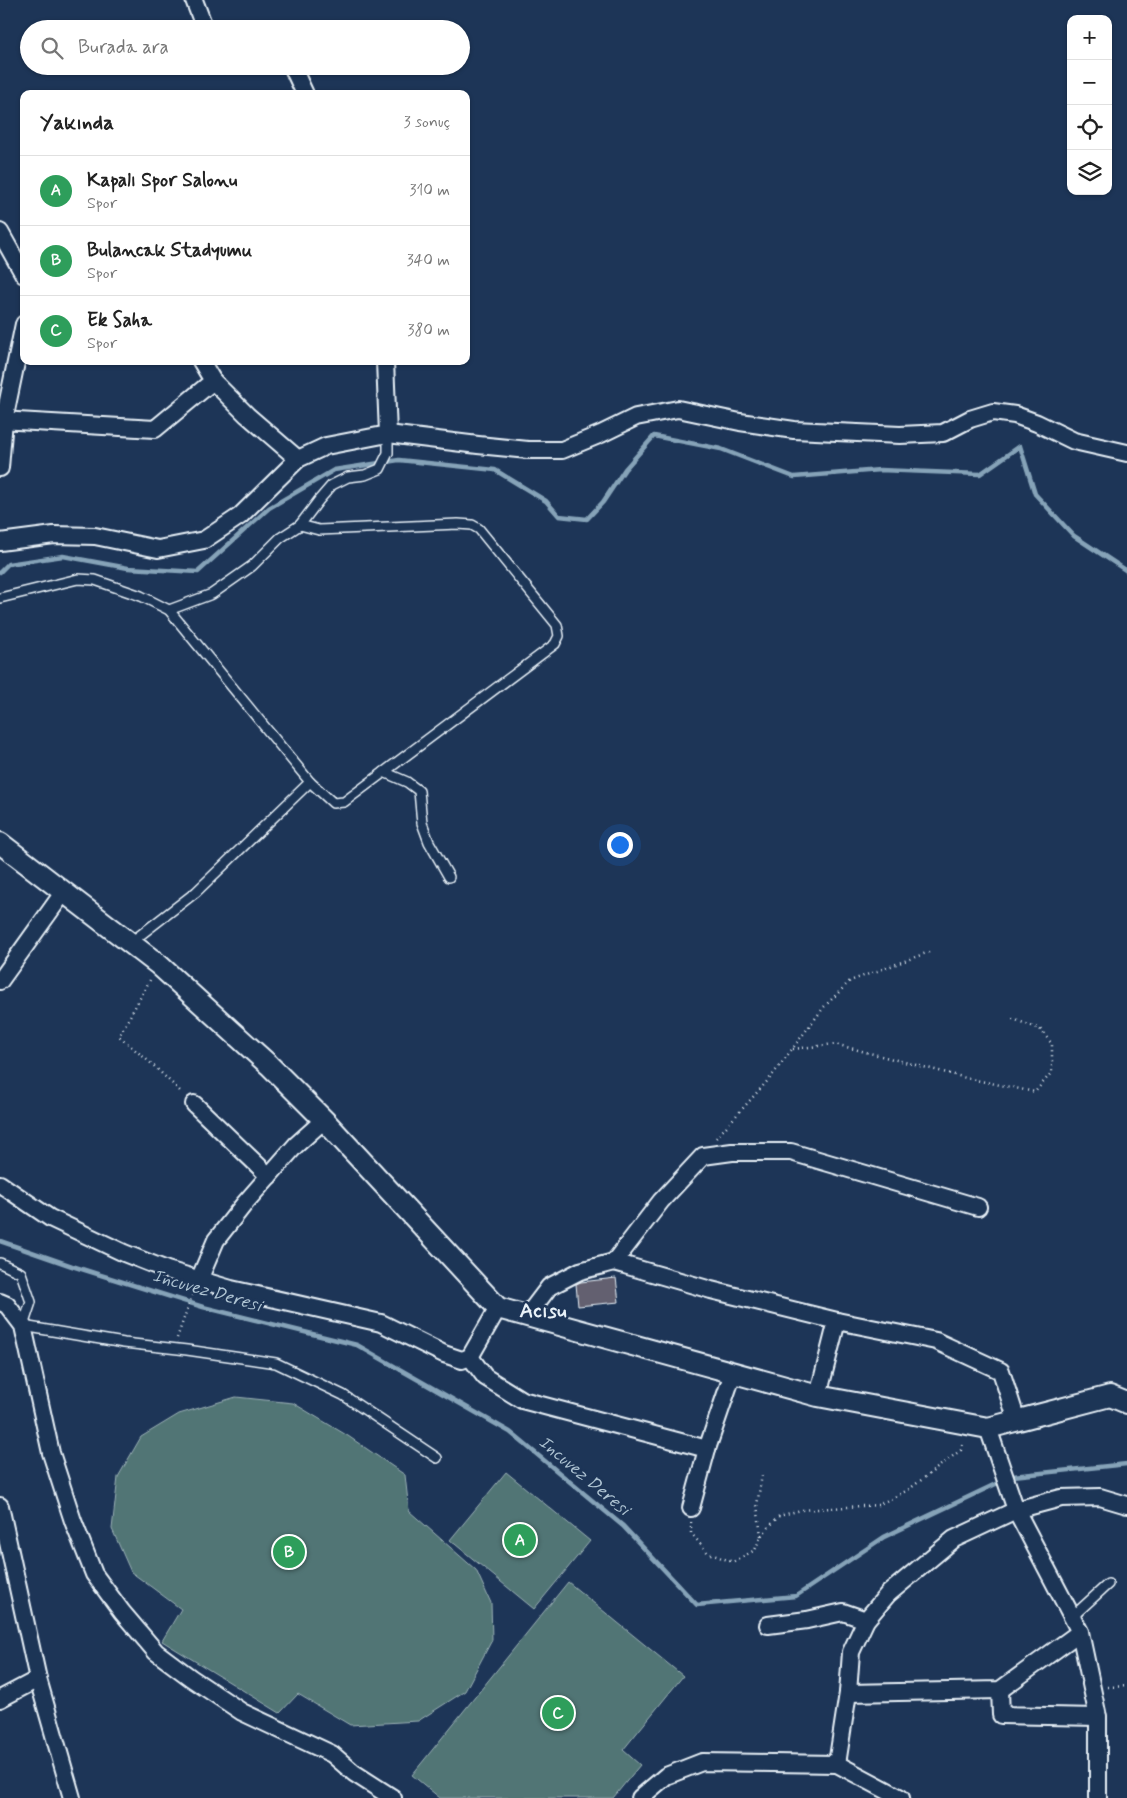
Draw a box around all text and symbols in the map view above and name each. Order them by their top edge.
map controls [1067,15,1112,195]
button: + [1067,15,1112,60]
search box [20,20,470,75]
icon: search [38,34,66,62]
text: Burada ara [78,35,169,60]
button: − [1067,60,1112,105]
button: locate [1067,105,1112,150]
text: Yakında [40,109,114,137]
text: 3 sonuç [403,112,450,133]
button: layers [1067,150,1112,195]
text: Kapalı Spor Salonu [87,168,237,193]
text: A [51,180,61,201]
text: 310 m [409,180,450,201]
text: Spor [87,193,117,214]
text: Bulancak Stadyumu [87,238,252,263]
text: B [51,250,61,271]
text: 340 m [406,250,450,271]
text: Spor [87,263,117,284]
text: Ek Saha [87,308,152,333]
text: C [50,320,62,341]
text: 380 m [407,320,450,341]
text: Spor [87,333,117,354]
your location [607,832,633,858]
water label: Incuvez Deresi [150,1264,267,1319]
district label: Acısu [520,1297,567,1325]
water label: Incuvez Deresi [533,1431,637,1523]
pin: A [504,1521,536,1559]
pin: B [273,1533,305,1571]
pin: C [542,1694,574,1732]

